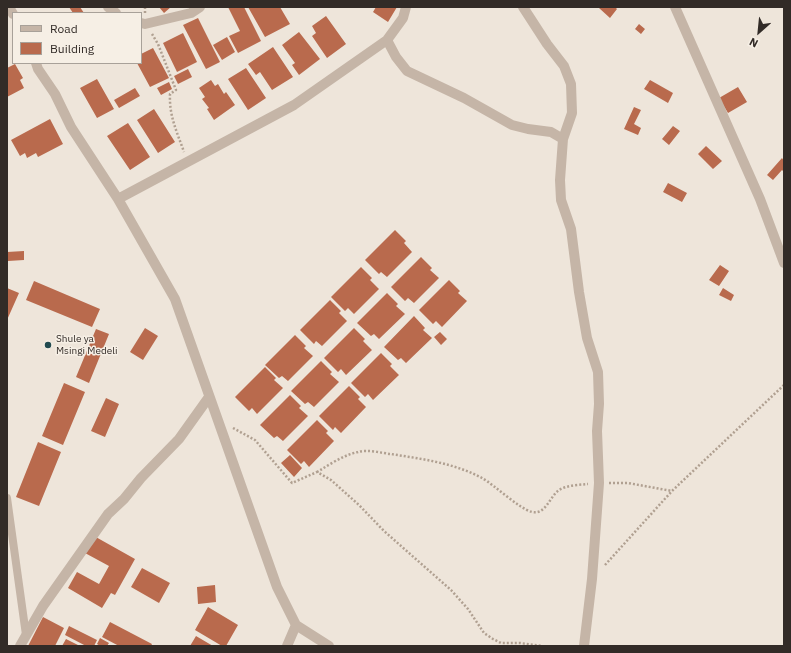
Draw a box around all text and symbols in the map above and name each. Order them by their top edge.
legend [12,12,142,64]
north arrow [739,12,779,52]
text: Road [50,21,78,36]
text: N [747,35,760,51]
text: Building [50,41,94,56]
place label: Shule ya Msingi Medeli [56,333,117,356]
marker: Shule ya Msingi Medeli [43,340,53,350]

